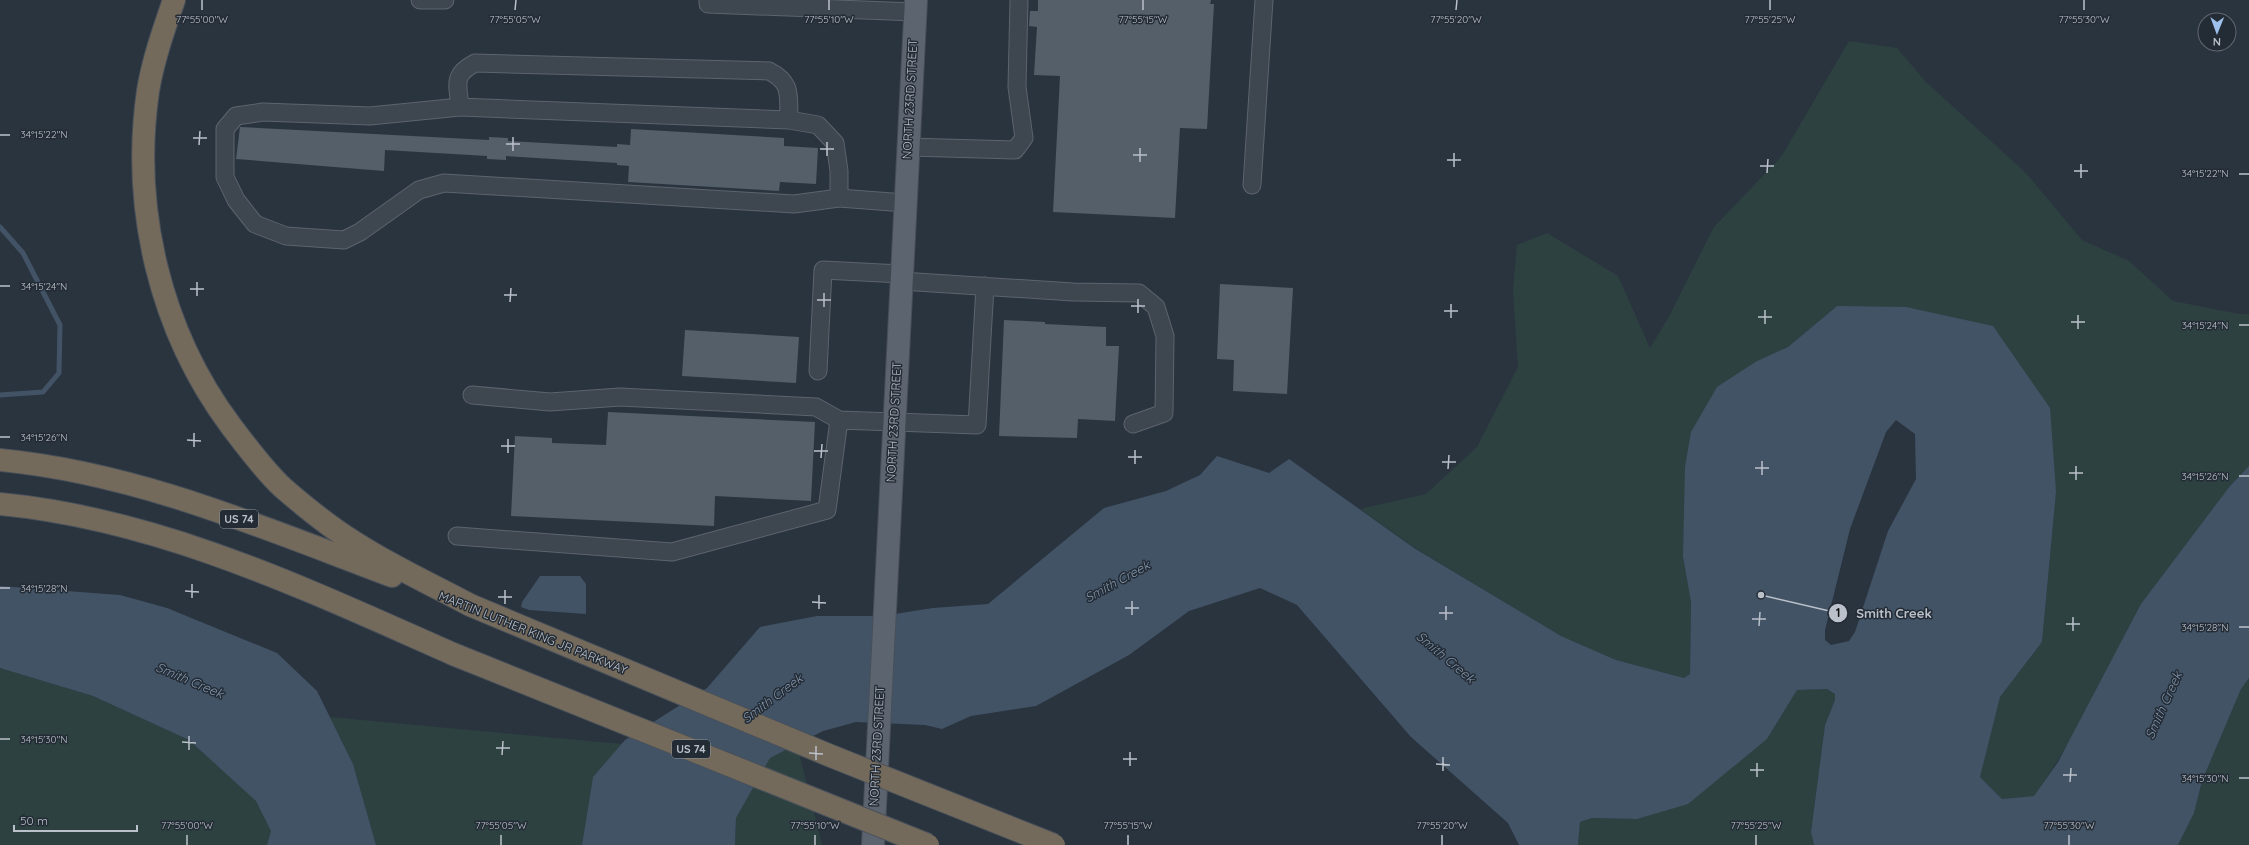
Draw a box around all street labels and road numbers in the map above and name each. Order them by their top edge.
street label: NORTH 23RD STREET [899,38,920,160]
street label: NORTH 23RD STREET [883,361,904,483]
road number: US 74 [220,510,258,528]
street label: MARTIN LUTHER KING JR PARKWAY [437,588,630,677]
street label: NORTH 23RD STREET [866,685,887,807]
road number: US 74 [672,740,710,758]

